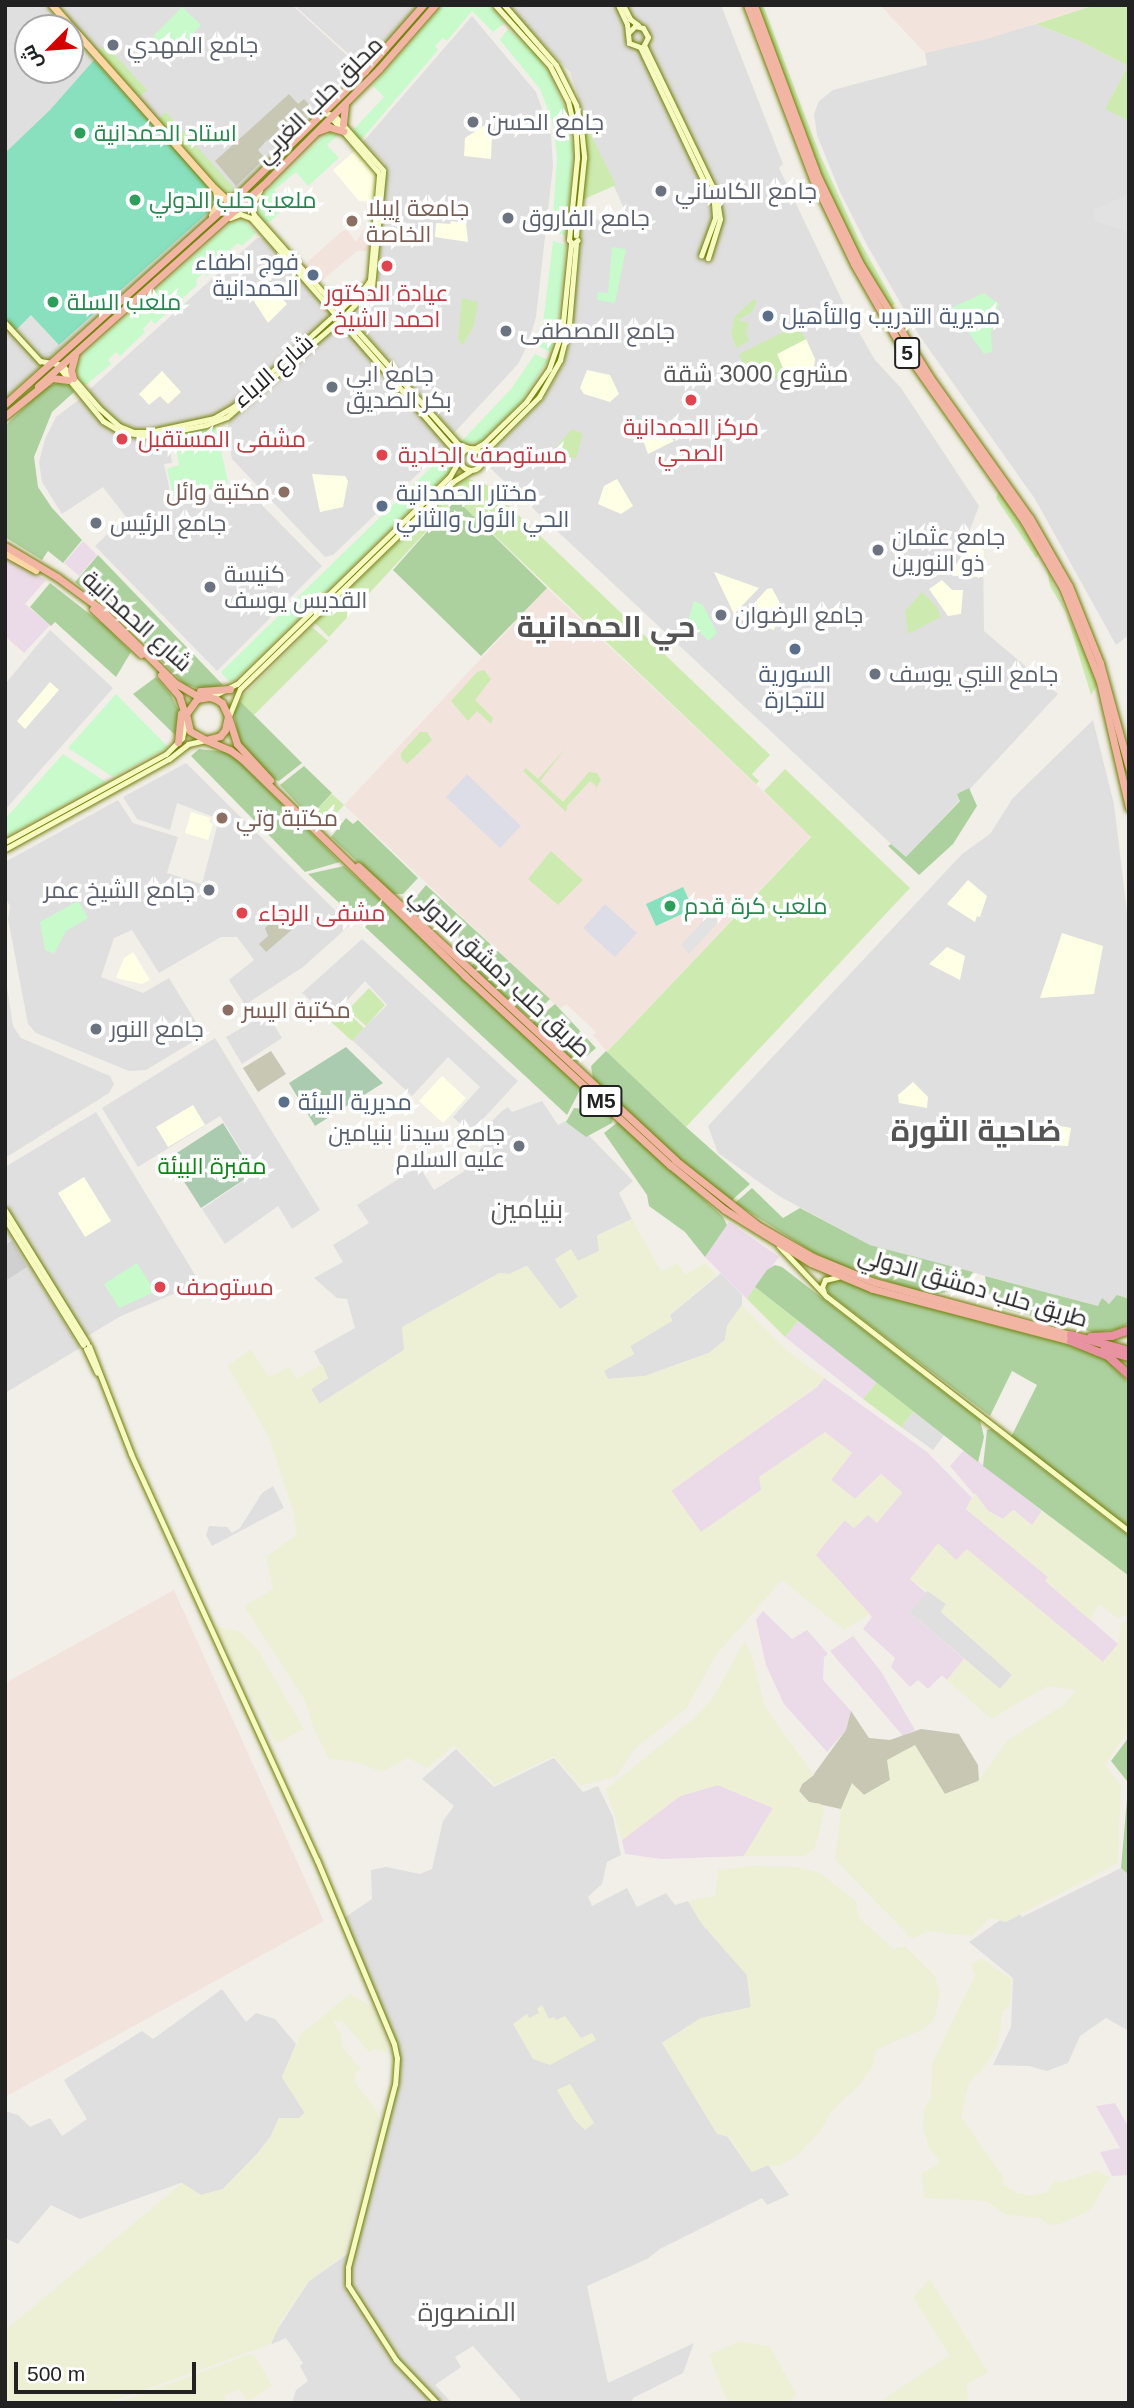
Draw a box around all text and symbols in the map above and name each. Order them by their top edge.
north arrow [14,14,84,84]
place label: جامع المهدي [127,31,258,59]
street label: محلق حلب الغربي [250,31,388,169]
marker: جامع المهدي [105,37,121,53]
text: ش [17,42,46,73]
place label: جامع الحسن [487,108,604,136]
marker: جامع الحسن [465,114,481,130]
place label: استاد الحمدانية [94,119,237,147]
marker: استاد الحمدانية [72,125,88,141]
place label: جامع الكاساني [675,177,817,205]
marker: جامع الكاساني [653,183,669,199]
place label: ملعب حلب الدولي [149,186,316,214]
marker: ملعب حلب الدولي [127,192,143,208]
place label: جامعة إيبلا الخاصة [366,194,469,248]
place label: جامع الفاروق [522,204,650,232]
marker: جامع الفاروق [500,210,516,226]
marker: جامعة إيبلا الخاصة [344,213,360,229]
place label: فوج اطفاء الحمدانية [195,248,299,302]
marker: عيادة الدكتور احمد الشيخ [377,256,397,276]
marker: فوج اطفاء الحمدانية [305,267,321,283]
place label: عيادة الدكتور احمد الشيخ [325,279,449,333]
place label: ملعب السلة [67,288,181,316]
marker: ملعب السلة [45,294,61,310]
place label: مديرية التدريب والتأهيل [782,302,1000,330]
marker: مديرية التدريب والتأهيل [760,308,776,324]
place label: جامع المصطفى [520,317,675,345]
marker: جامع المصطفى [498,323,514,339]
street label: شارع الاباء [227,329,319,413]
road number: 5 [893,336,921,370]
place label: جامع ابي بكر الصديق [346,360,452,414]
district label: مشروع 3000 شقة [664,360,848,388]
marker: جامع ابي بكر الصديق [324,379,340,395]
marker: مركز الحمدانية الصحي [681,390,701,410]
place label: مركز الحمدانية الصحي [623,413,759,467]
place label: مشفى المستقبل [138,425,306,453]
marker: مشفى المستقبل [112,429,132,449]
place label: مستوصف الجلدية [398,441,567,469]
marker: مستوصف الجلدية [372,445,392,465]
place label: مكتبة وائل [166,478,270,506]
place label: مختار الحمدانية الحي الأول والثاني [396,479,569,533]
marker: مكتبة وائل [276,484,292,500]
marker: مختار الحمدانية الحي الأول والثاني [374,498,390,514]
place label: جامع الرئيس [110,509,226,537]
marker: جامع الرئيس [88,515,104,531]
place label: جامع عثمان ذو النورين [892,523,1005,577]
marker: جامع عثمان ذو النورين [870,542,886,558]
place label: كنيسة القديس يوسف [224,560,367,614]
street label: شارع الحمدانية [77,565,197,677]
marker: كنيسة القديس يوسف [202,579,218,595]
place label: جامع الرضوان [735,601,863,629]
marker: جامع الرضوان [713,607,729,623]
district label: حي الحمدانية [517,609,695,645]
marker: السورية للتجارة [787,641,803,657]
place label: السورية للتجارة [759,660,831,714]
place label: جامع النبي يوسف [889,660,1058,688]
marker: جامع النبي يوسف [867,666,883,682]
place label: مكتبة وتي [236,804,338,832]
marker: مكتبة وتي [214,810,230,826]
place label: جامع الشيخ عمر [44,876,195,904]
street label: طريق حلب دمشق الدولي [404,881,596,1063]
marker: جامع الشيخ عمر [201,882,217,898]
place label: ملعب كرة قدم [684,892,827,920]
marker: ملعب كرة قدم [662,898,678,914]
place label: مشفى الرجاء [258,899,385,927]
marker: مشفى الرجاء [232,903,252,923]
place label: مكتبة اليسر [242,996,351,1024]
marker: مكتبة اليسر [220,1002,236,1018]
place label: جامع النور [110,1015,204,1043]
marker: جامع النور [88,1021,104,1037]
road number: M5 [578,1084,624,1118]
place label: مديرية البيئة [298,1088,412,1116]
marker: مديرية البيئة [276,1094,292,1110]
district label: ضاحية الثورة [891,1113,1061,1149]
place label: جامع سيدنا بنيامين عليه السلام [328,1119,505,1173]
marker: جامع سيدنا بنيامين عليه السلام [511,1138,527,1154]
park label: مقبرة البيئة [157,1152,267,1180]
district label: بنيامين [491,1194,563,1226]
street label: طريق حلب دمشق الدولي [855,1241,1091,1333]
place label: مستوصف [176,1273,274,1301]
marker: مستوصف [150,1277,170,1297]
district label: المنصورة [418,2297,516,2329]
scale bar [18,2348,200,2392]
text: 500 m [27,2362,85,2385]

